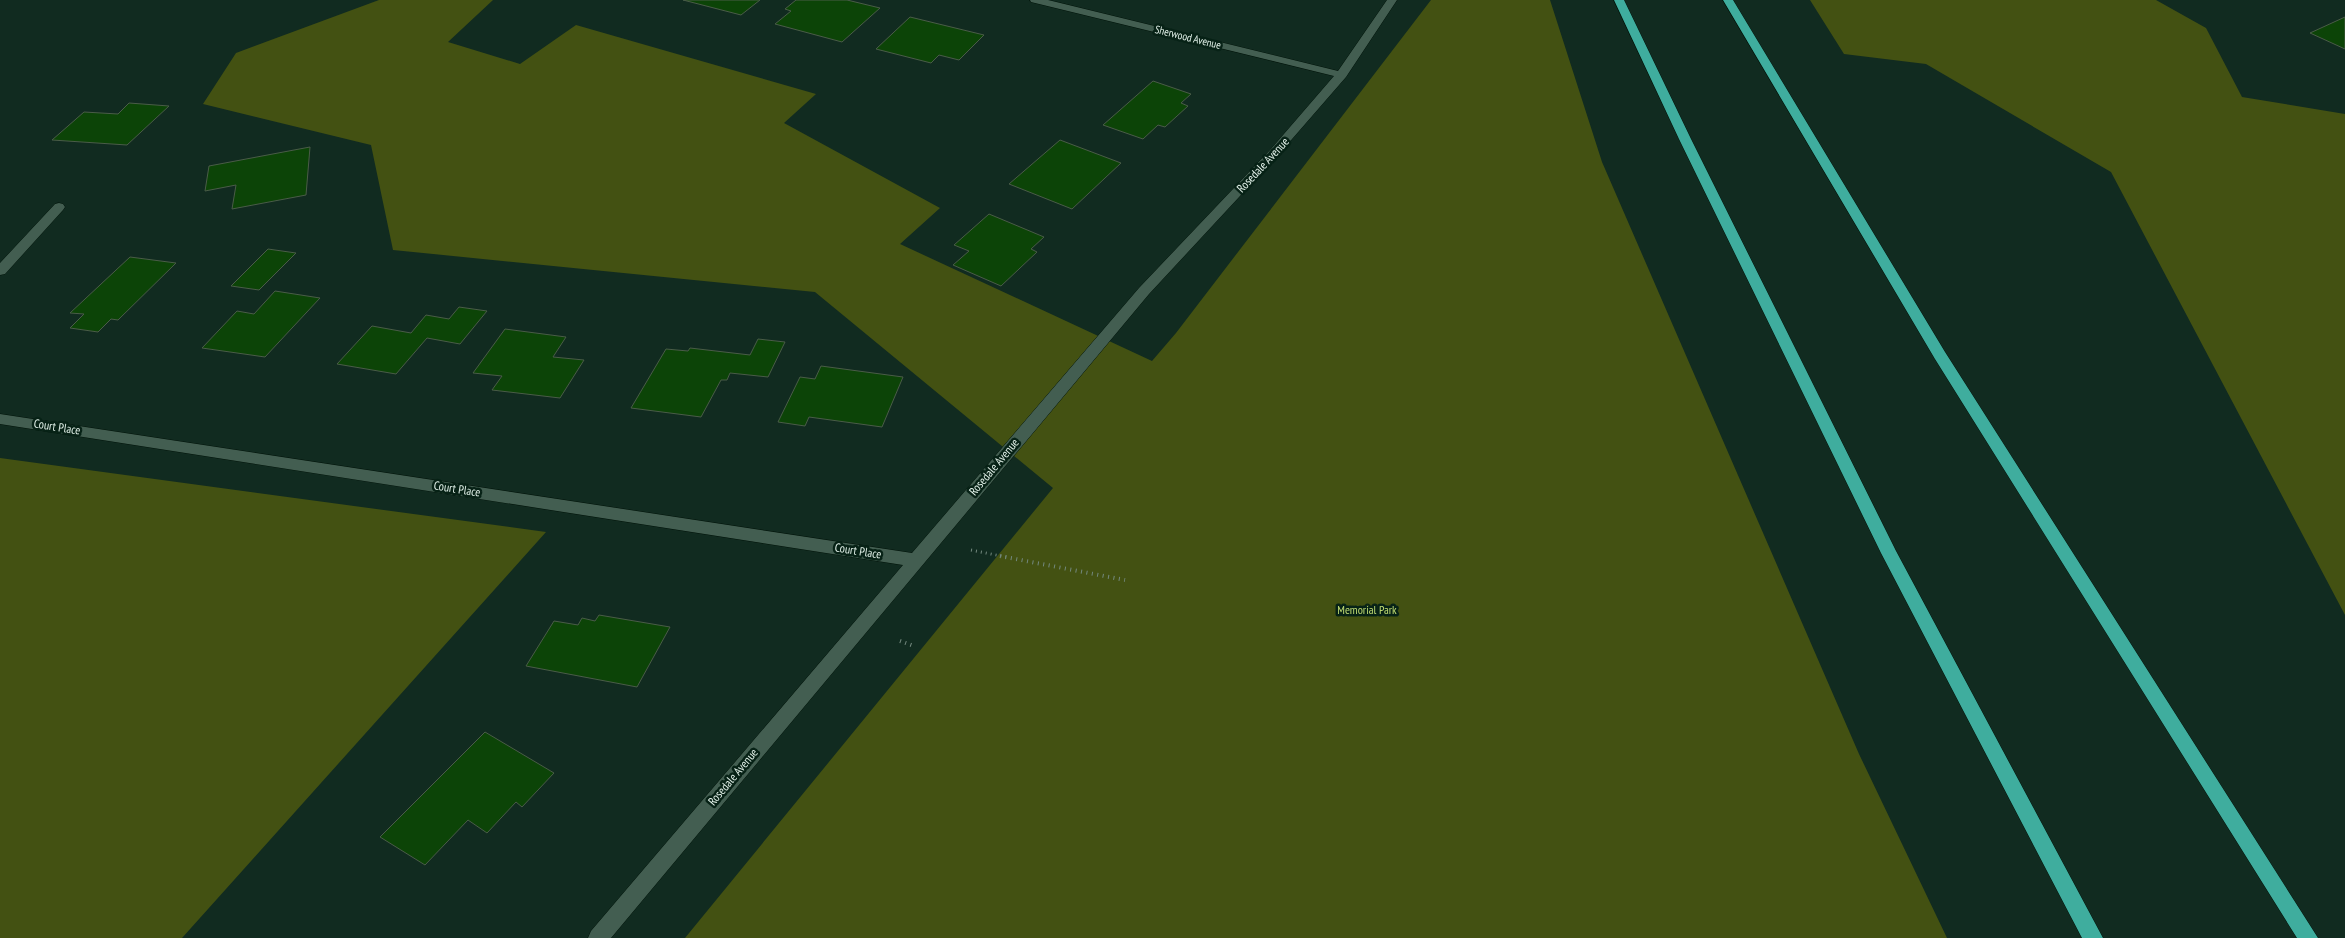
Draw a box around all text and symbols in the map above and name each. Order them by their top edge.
street label: Sherwood Avenue [1153,22,1223,52]
street label: Rosedale Avenue [1233,134,1292,195]
street label: Court Place [33,415,82,438]
street label: Rosedale Avenue [965,435,1022,498]
street label: Court Place [433,477,482,500]
street label: Court Place [834,539,883,562]
park label: Memorial Park [1337,602,1397,617]
street label: Rosedale Avenue [704,745,761,808]

